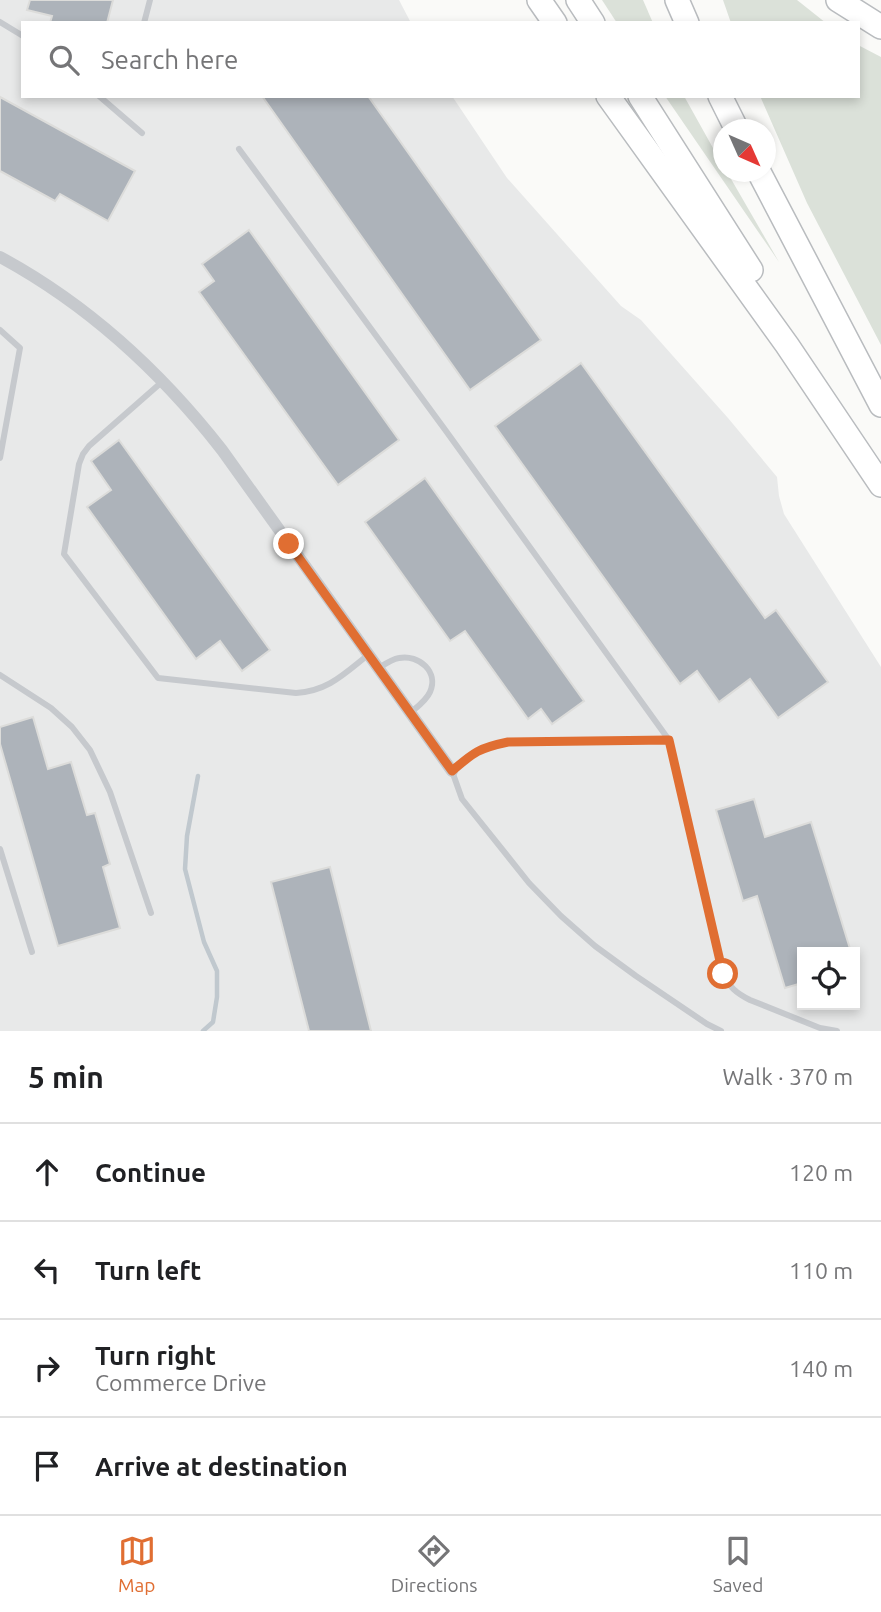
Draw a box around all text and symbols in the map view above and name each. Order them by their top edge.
search box [21,21,860,98]
icon: search [45,41,83,79]
text: Search here [101,45,238,74]
north arrow [713,119,776,182]
route end [273,528,304,559]
map controls [797,947,860,1010]
button: locate [797,947,860,1010]
route start [707,958,738,989]
text: 5 min [28,1060,104,1094]
text: Walk · 370 m [722,1064,853,1089]
icon: ahead [28,1153,66,1191]
text: Continue [95,1158,206,1187]
text: 120 m [789,1160,853,1185]
icon: left [28,1251,66,1289]
text: Turn left [95,1256,201,1285]
text: 110 m [789,1258,853,1283]
text: Turn right [95,1341,216,1370]
icon: right [28,1349,66,1387]
text: 140 m [789,1356,853,1381]
text: Commerce Drive [95,1370,267,1395]
icon: arrive [28,1447,66,1485]
text: Arrive at destination [95,1452,348,1481]
tab: Map [118,1532,156,1596]
tab: Directions [391,1532,478,1596]
tab: Saved [713,1532,763,1596]

